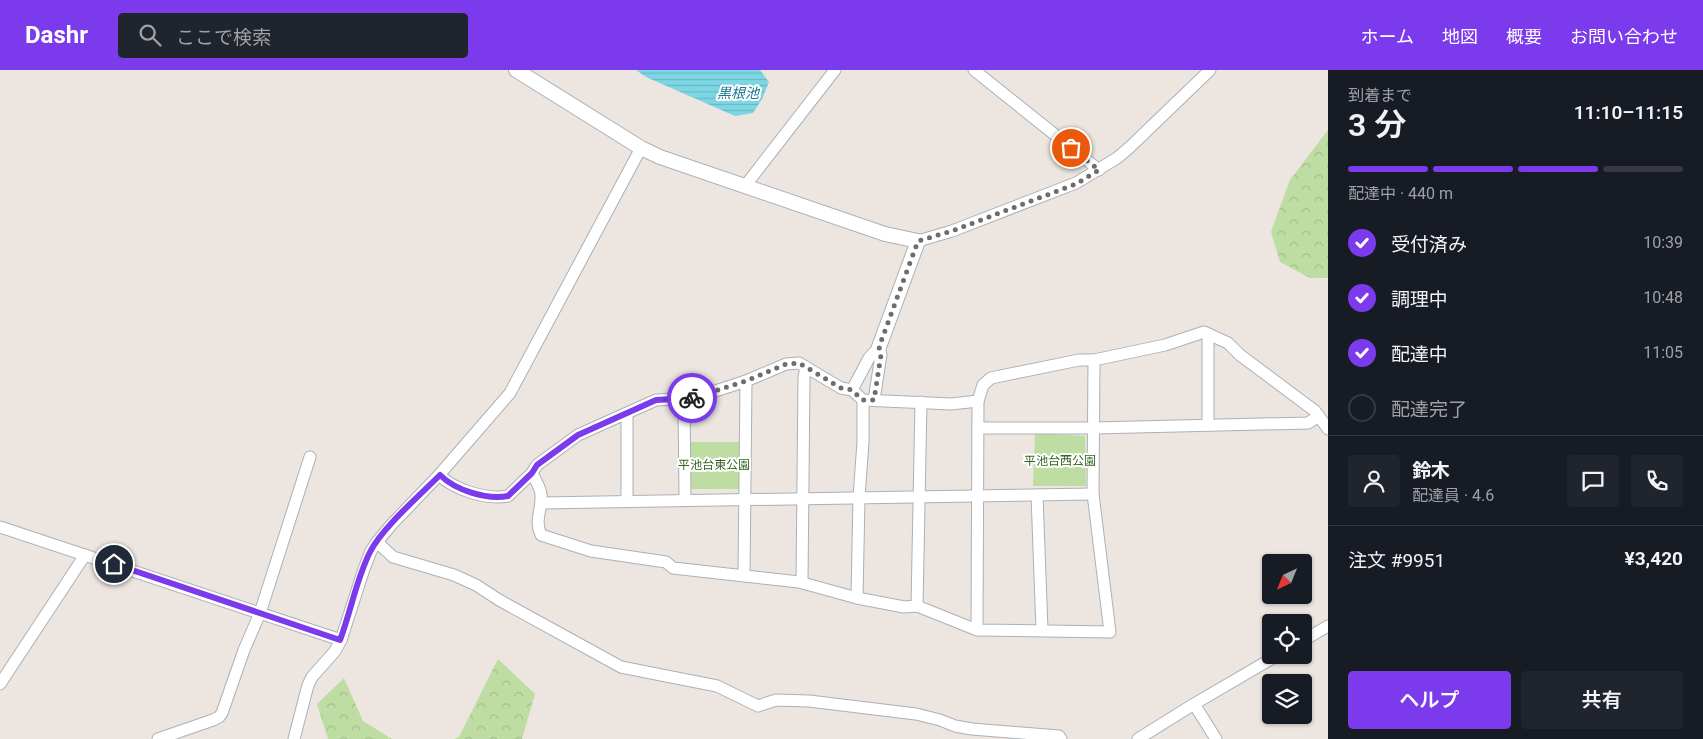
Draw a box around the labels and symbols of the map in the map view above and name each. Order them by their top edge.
water label: 黒根池 [717,85,761,101]
pin [1050,127,1092,169]
courier [667,373,717,423]
park label: 平池台西公園 [1024,454,1096,468]
park label: 平池台東公園 [678,458,750,472]
pin [93,543,135,585]
north arrow [1262,554,1312,604]

